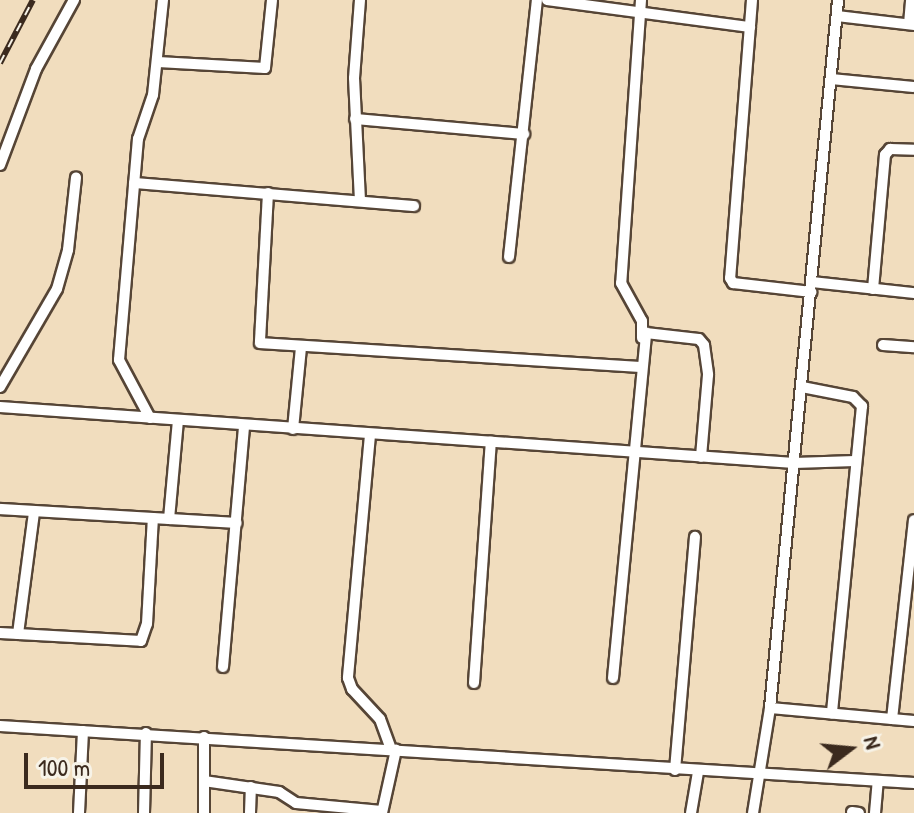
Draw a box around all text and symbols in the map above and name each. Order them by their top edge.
north arrow [810,709,890,789]
text: N [857,733,889,752]
scale bar [28,737,168,787]
text: 100 m [38,751,90,783]

